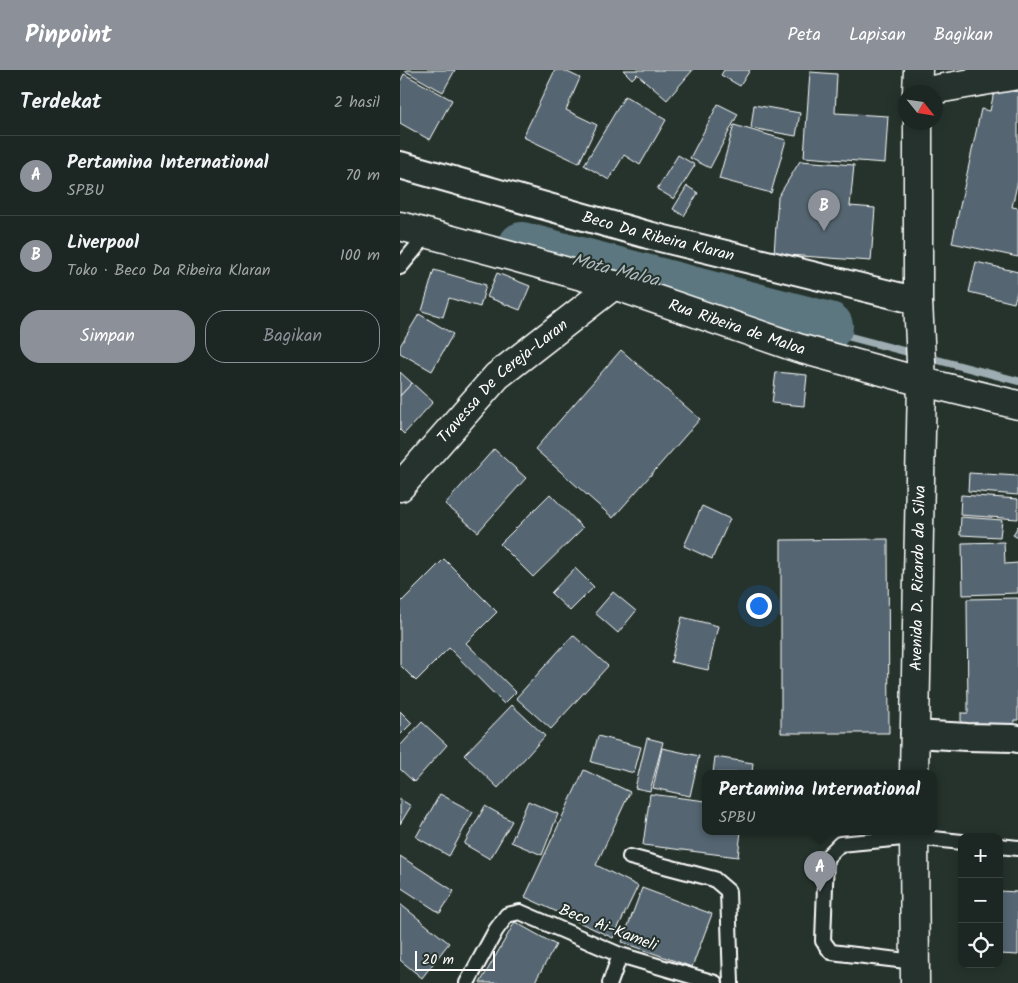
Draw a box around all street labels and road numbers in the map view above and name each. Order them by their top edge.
street label: Beco Da Ribeira Klaran [579,205,737,268]
street label: Rua Ribeira de Maloa [665,292,808,362]
street label: Travessa De Cereja-Laran [431,313,573,449]
street label: Avenida D. Ricardo da Silva [904,485,932,671]
street label: Beco Ai-Kameli [555,898,662,959]

